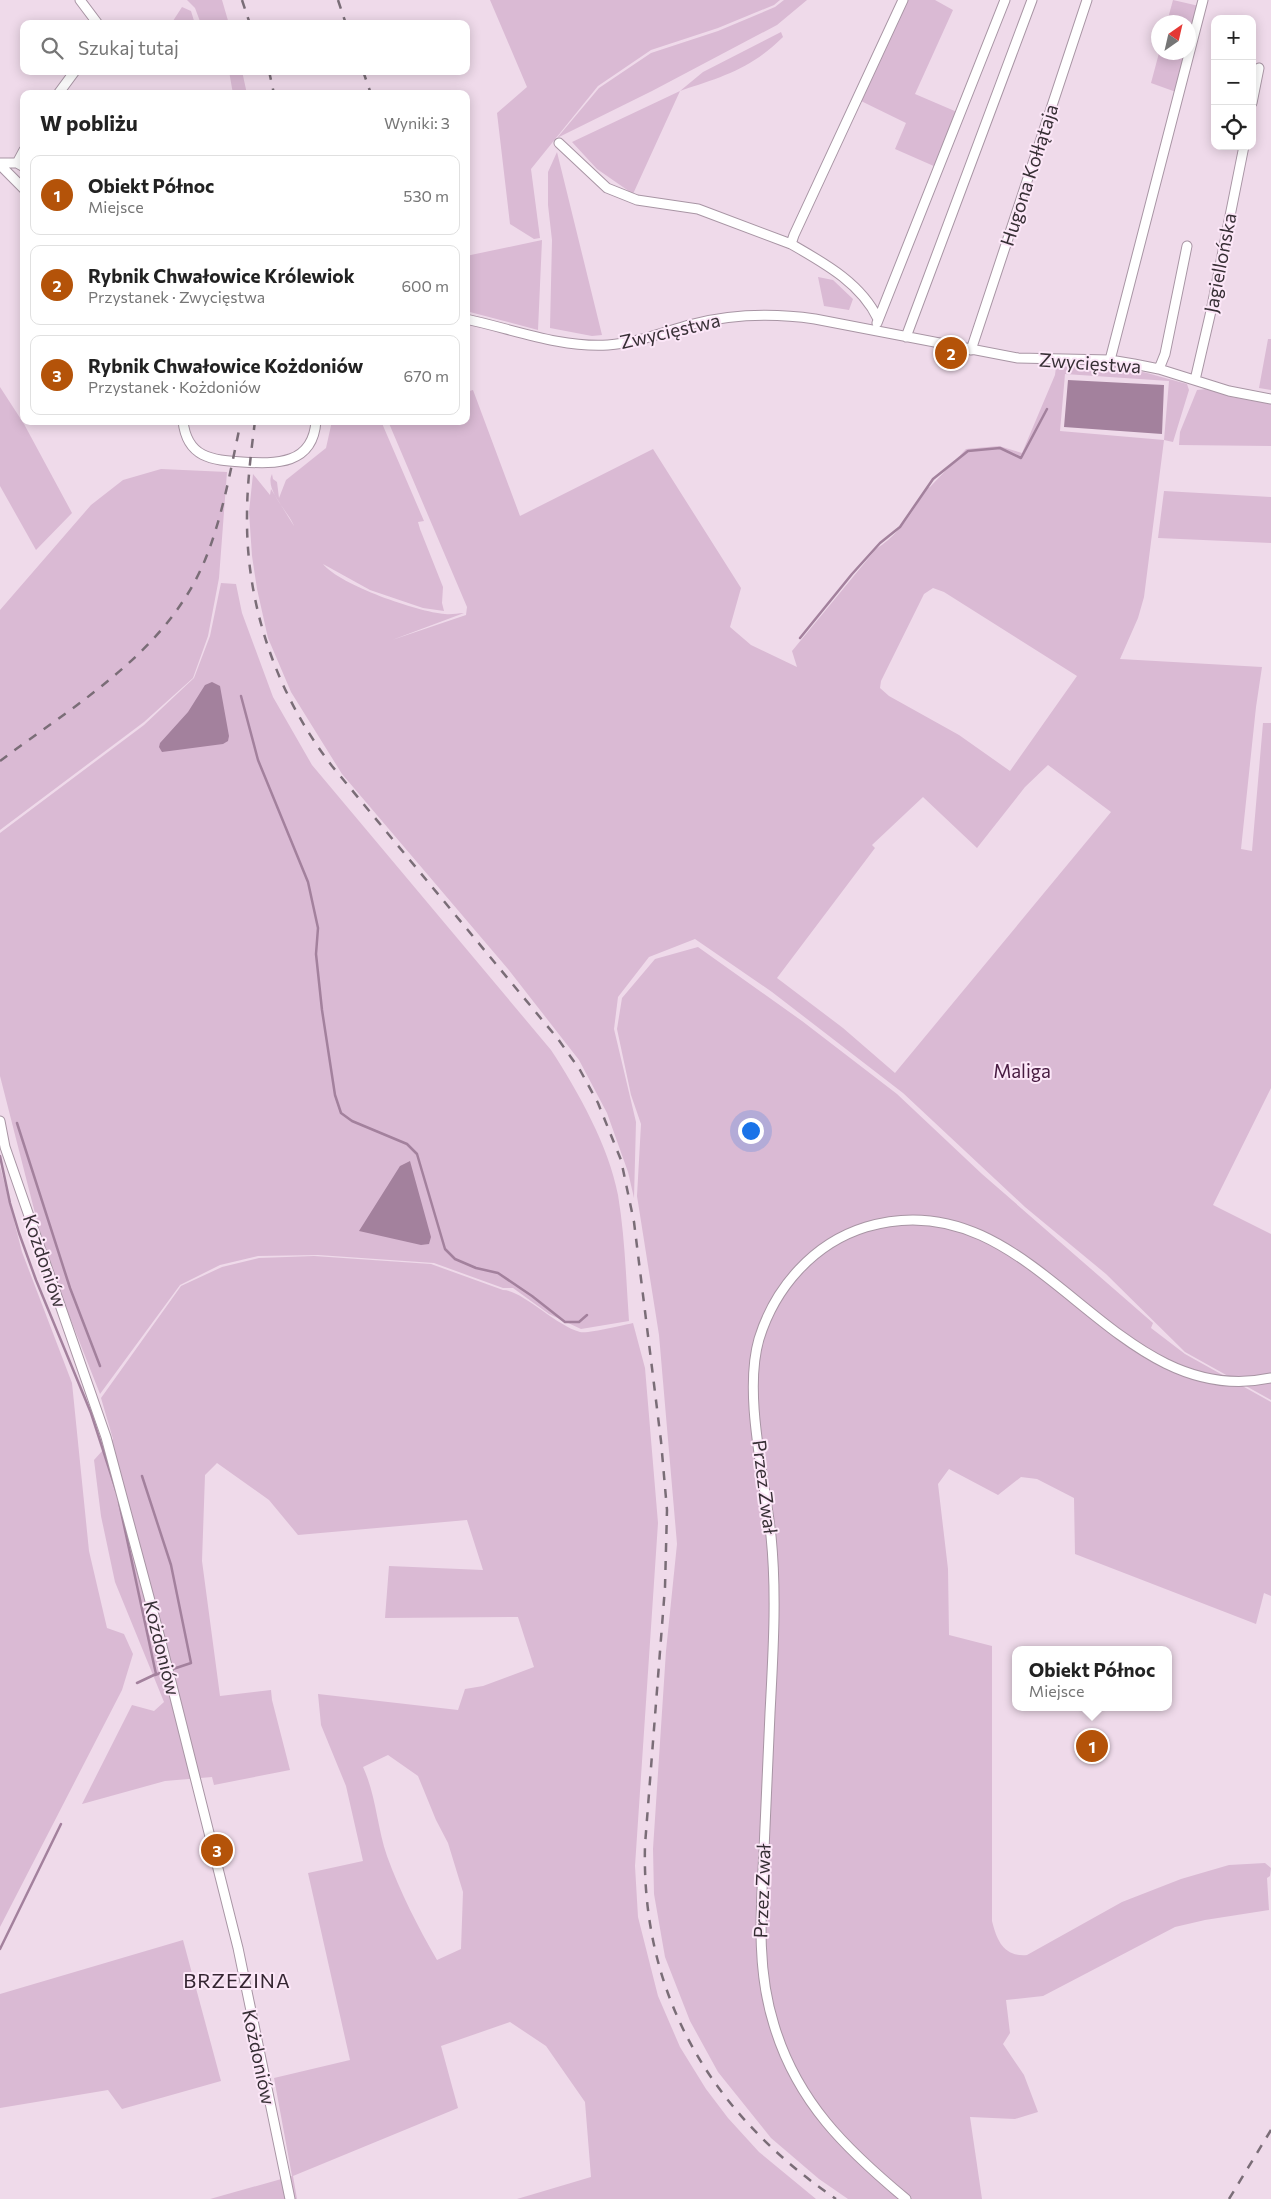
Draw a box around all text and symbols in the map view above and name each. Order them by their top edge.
north arrow [1151,15,1196,60]
map controls [1211,15,1256,150]
button: + [1211,15,1256,60]
search box [20,20,470,75]
icon: search [38,34,66,62]
text: Szukaj tutaj [78,36,179,59]
button: − [1211,60,1256,105]
street label: Hugona Kołłątaja [995,101,1062,249]
button: locate [1211,105,1256,150]
text: W pobliżu [40,110,138,135]
text: Wyniki: 3 [384,113,450,132]
text: Obiekt Północ [88,174,214,197]
text: 1 [53,186,61,205]
text: 530 m [403,186,449,205]
text: Miejsce [88,197,144,216]
street label: Jagiellońska [1199,211,1240,315]
text: Rybnik Chwałowice Królewiok [88,264,355,287]
text: 2 [52,276,62,295]
text: 600 m [401,276,449,295]
text: Przystanek · Zwycięstwa [88,287,265,306]
street label: Zwycięstwa [617,308,722,353]
pin: 2 [935,334,967,372]
street label: Zwycięstwa [1038,347,1142,378]
text: Rybnik Chwałowice Kożdoniów [88,354,363,377]
text: 3 [52,366,62,385]
text: 670 m [403,366,449,385]
text: Przystanek · Kożdoniów [88,377,261,396]
park label: Maliga [993,1059,1051,1082]
your location [738,1118,764,1144]
street label: Kożdoniów [19,1211,72,1311]
street label: Przez Zwał [748,1439,783,1536]
street label: Kożdoniów [140,1598,185,1698]
popup [1012,1646,1172,1711]
text: Obiekt Północ [1029,1658,1155,1681]
text: Miejsce [1029,1681,1084,1700]
pin: 1 [1076,1727,1108,1765]
pin: 3 [201,1831,233,1869]
street label: Przez Zwał [748,1843,775,1939]
district label: BRZEZINA [183,1968,291,1992]
street label: Kożdoniów [238,2007,281,2107]

